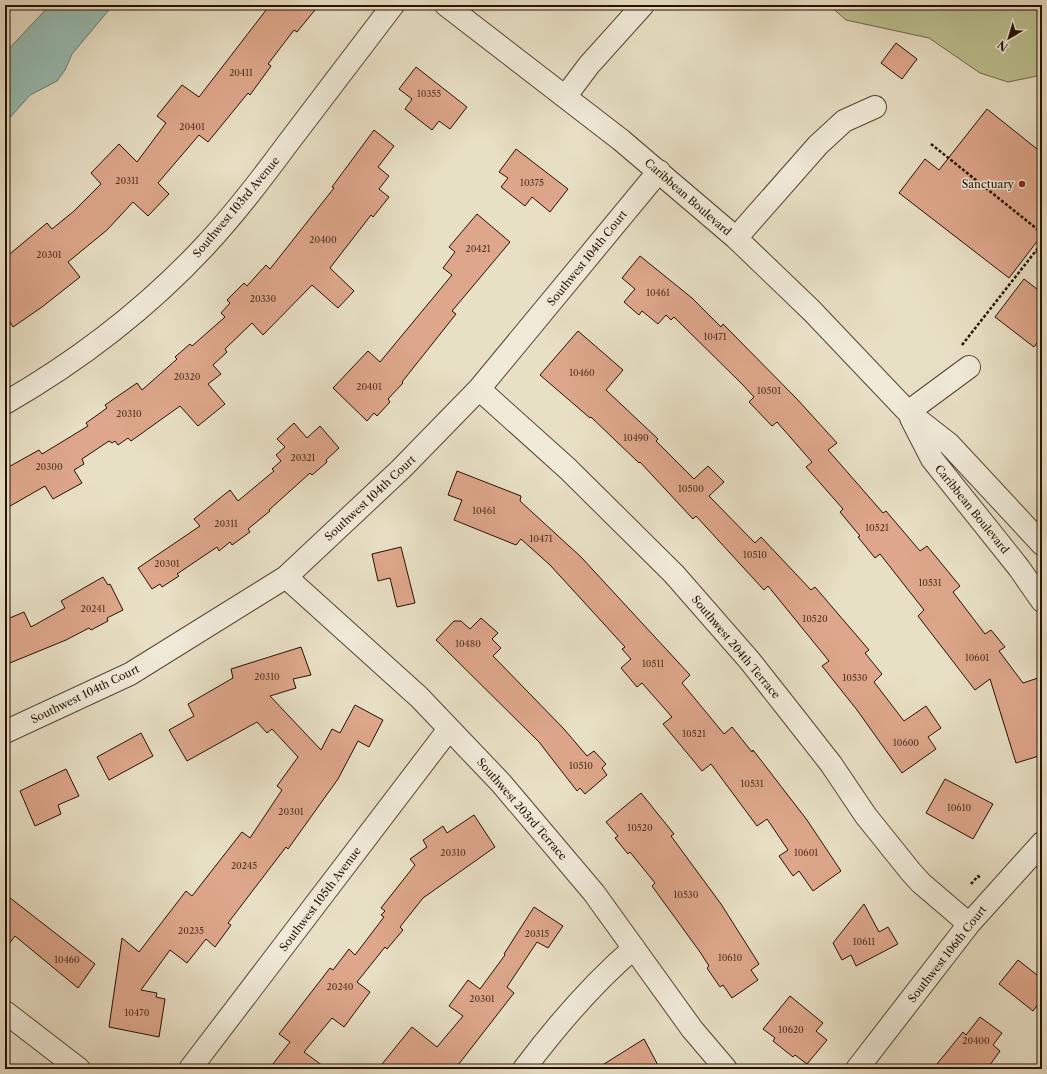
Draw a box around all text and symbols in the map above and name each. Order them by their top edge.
north arrow [989,18,1029,58]
text: N [994,37,1011,54]
house number: 20411 [229,67,253,78]
house number: 10355 [417,88,441,99]
house number: 20401 [179,121,205,132]
street label: Southwest 103rd Avenue [190,154,282,260]
street label: Caribbean Boulevard [642,156,734,239]
house number: 20311 [115,175,139,186]
house number: 10375 [520,177,544,188]
place label: Sanctuary [962,177,1015,191]
marker: Sanctuary [1017,179,1027,189]
street label: Southwest 104th Court [544,207,630,309]
house number: 20400 [309,234,337,245]
house number: 20421 [465,243,491,254]
house number: 20301 [36,249,62,260]
house number: 10461 [646,287,670,298]
house number: 20330 [250,293,277,304]
house number: 10471 [704,331,727,342]
house number: 10460 [569,367,595,378]
house number: 20320 [174,371,201,382]
house number: 20401 [356,381,382,392]
house number: 10501 [757,385,781,396]
house number: 20310 [116,408,142,419]
house number: 10490 [623,432,649,443]
house number: 20321 [291,452,316,463]
street label: Southwest 104th Court [322,452,418,544]
house number: 20300 [35,461,63,472]
street label: Caribbean Boulevard [932,462,1012,557]
house number: 10500 [678,483,704,494]
house number: 10461 [472,505,496,516]
house number: 20311 [214,518,238,529]
house number: 10521 [865,522,889,533]
house number: 10471 [530,533,553,544]
house number: 10510 [743,549,767,560]
house number: 20301 [154,558,180,569]
house number: 10531 [918,577,942,588]
street label: Southwest 204th Terrace [689,593,783,701]
house number: 20241 [80,603,106,614]
house number: 10520 [802,613,828,624]
house number: 10480 [455,638,481,649]
house number: 10601 [965,652,989,663]
house number: 10511 [642,658,664,669]
street label: Southwest 104th Court [28,662,142,726]
house number: 20310 [254,671,280,682]
house number: 10530 [842,672,868,683]
house number: 10521 [682,728,706,739]
house number: 10600 [893,737,919,748]
street label: Southwest 203rd Terrace [474,755,570,863]
house number: 10510 [569,760,593,771]
house number: 10531 [740,778,764,789]
house number: 10610 [947,802,971,813]
house number: 20301 [278,806,304,817]
house number: 10520 [627,822,653,833]
street label: Southwest 105th Avenue [276,844,364,954]
house number: 20310 [440,847,466,858]
house number: 10601 [794,847,818,858]
house number: 20245 [231,860,257,871]
house number: 10530 [673,889,699,900]
street label: Southwest 106th Court [905,903,989,1005]
house number: 20235 [178,925,204,936]
house number: 20315 [525,928,549,939]
house number: 10611 [853,936,875,947]
house number: 10610 [718,952,742,963]
house number: 10460 [54,954,80,965]
house number: 20240 [327,981,354,992]
house number: 20301 [469,993,495,1004]
house number: 10470 [125,1007,150,1018]
house number: 10620 [778,1024,804,1035]
house number: 20400 [962,1035,990,1046]

